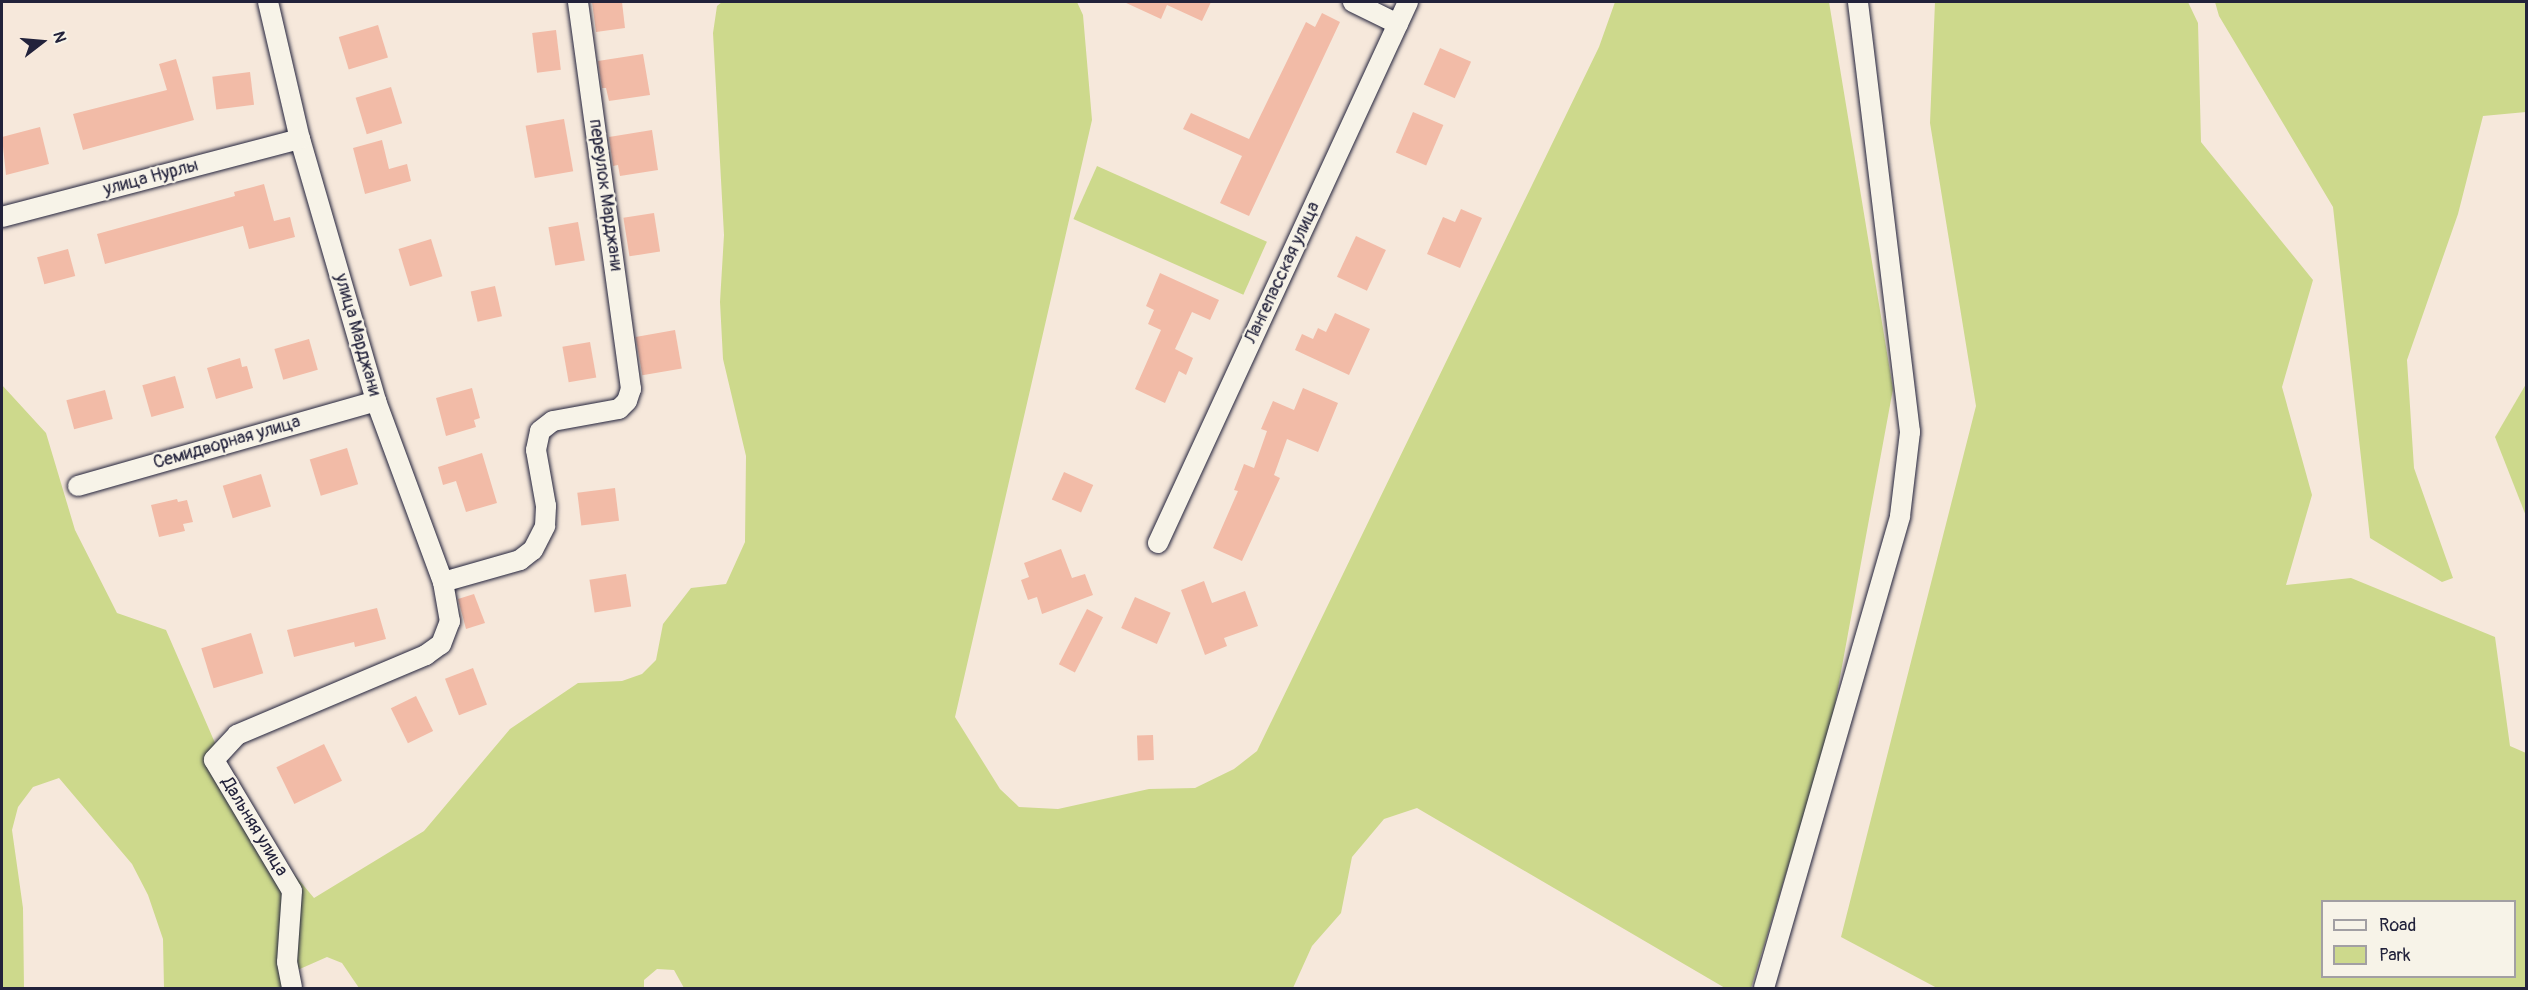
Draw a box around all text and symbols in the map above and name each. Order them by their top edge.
north arrow [12,12,72,72]
text: N [48,29,70,45]
street label: переулок Марджани [584,118,626,272]
street label: улица Нурлы [101,155,201,201]
street label: Лангепасская улица [1241,199,1325,347]
street label: улица Марджани [329,271,385,399]
street label: Семидворная улица [151,412,303,474]
street label: Дальняя улица [216,774,292,880]
legend [2321,900,2516,978]
text: Road [2379,914,2416,937]
text: Park [2379,944,2411,967]

